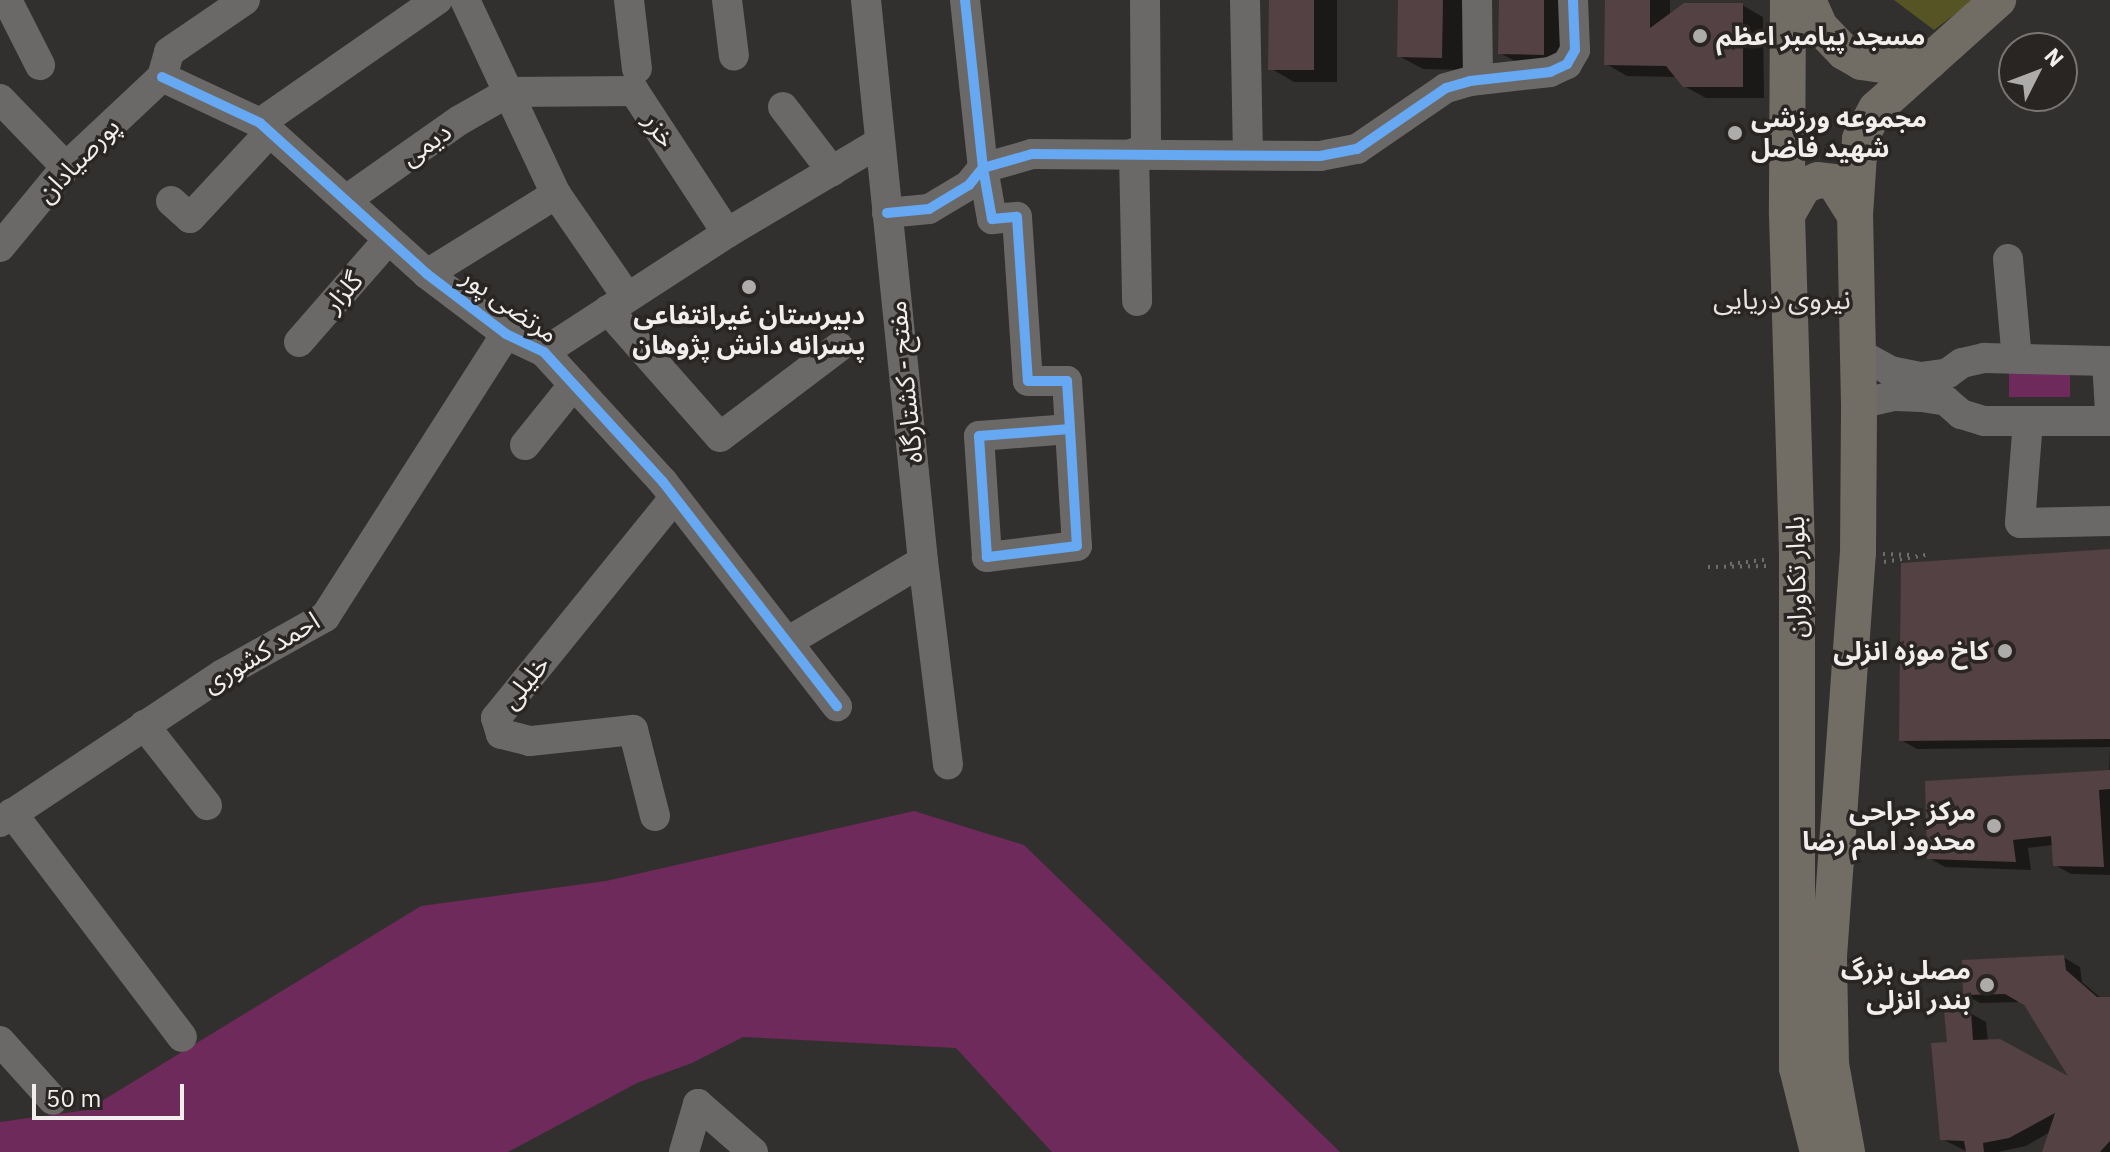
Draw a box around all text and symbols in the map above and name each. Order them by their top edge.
place label: مسجد پیامبر اعظم [1716,20,1925,52]
marker: مسجد پیامبر اعظم [1691,27,1709,45]
north arrow [1998,32,2078,112]
text: N [2039,41,2071,73]
place label: مجموعه ورزشی شهید فاضل [1751,102,1927,164]
street label: خزر [637,107,683,153]
street label: پورصیادان [30,111,126,209]
street label: دیمی [395,116,457,172]
marker: مجموعه ورزشی شهید فاضل [1726,124,1744,142]
street label: مرتضی پور [456,261,564,349]
street label: گلزار [317,265,369,319]
marker: دبیرستان غیرانتفاعی پسرانه دانش پژوهان [740,278,758,296]
district label: نیروی دریایی [1713,282,1851,316]
place label: دبیرستان غیرانتفاعی پسرانه دانش پژوهان [632,299,866,360]
street label: مفتح - کشتارگاه [881,299,929,465]
street label: بلوار تکاوران [1779,516,1813,638]
street label: احمد کشوری [197,605,325,699]
place label: کاخ موزه انزلی [1833,635,1989,667]
marker: کاخ موزه انزلی [1996,642,2014,660]
street label: خلیلی [494,649,556,715]
place label: مرکز جراحی محدود امام رضا [1802,795,1976,856]
marker: مرکز جراحی محدود امام رضا [1983,815,2005,837]
place label: مصلی بزرگ بندر انزلی [1841,954,1971,1016]
marker: مصلی بزرگ بندر انزلی [1978,976,1996,994]
scale bar [36,1068,188,1118]
text: 50 m [46,1082,101,1114]

